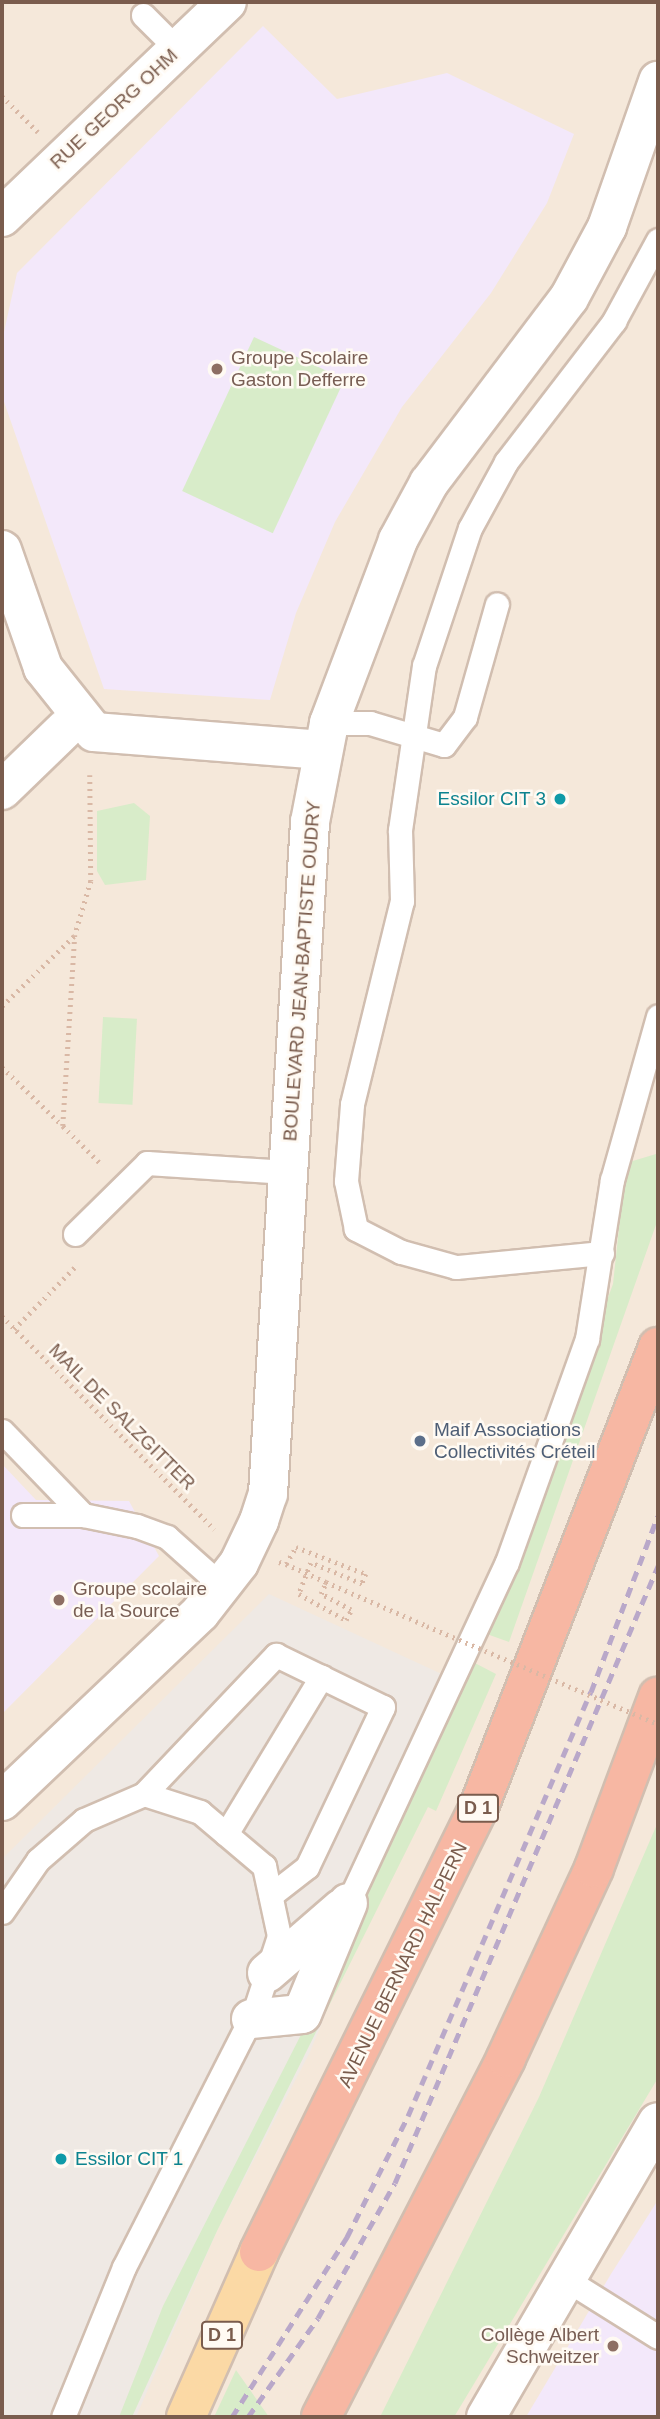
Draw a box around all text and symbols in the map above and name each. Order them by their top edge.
street label: RUE GEORG OHM [46,44,182,174]
place label: Groupe Scolaire Gaston Defferre [231,347,368,391]
marker: Groupe Scolaire Gaston Defferre [209,361,225,377]
place label: Essilor CIT 3 [437,788,546,810]
marker: Essilor CIT 3 [552,791,568,807]
street label: BOULEVARD JEAN-BAPTISTE OUDRY [279,800,325,1142]
street label: MAIL DE SALZGITTER [44,1339,200,1495]
place label: Maif Associations Collectivités Créteil [434,1419,596,1463]
marker: Maif Associations Collectivités Créteil [412,1433,428,1449]
place label: Groupe scolaire de la Source [73,1578,207,1622]
marker: Groupe scolaire de la Source [51,1592,67,1608]
road number: D 1 [455,1794,501,1822]
street label: AVENUE BERNARD HALPERN [334,1839,472,2091]
place label: Essilor CIT 1 [75,2148,184,2170]
marker: Essilor CIT 1 [53,2151,69,2167]
road number: D 1 [199,2320,245,2350]
place label: Collège Albert Schweitzer [480,2324,599,2368]
marker: Collège Albert Schweitzer [605,2338,621,2354]

